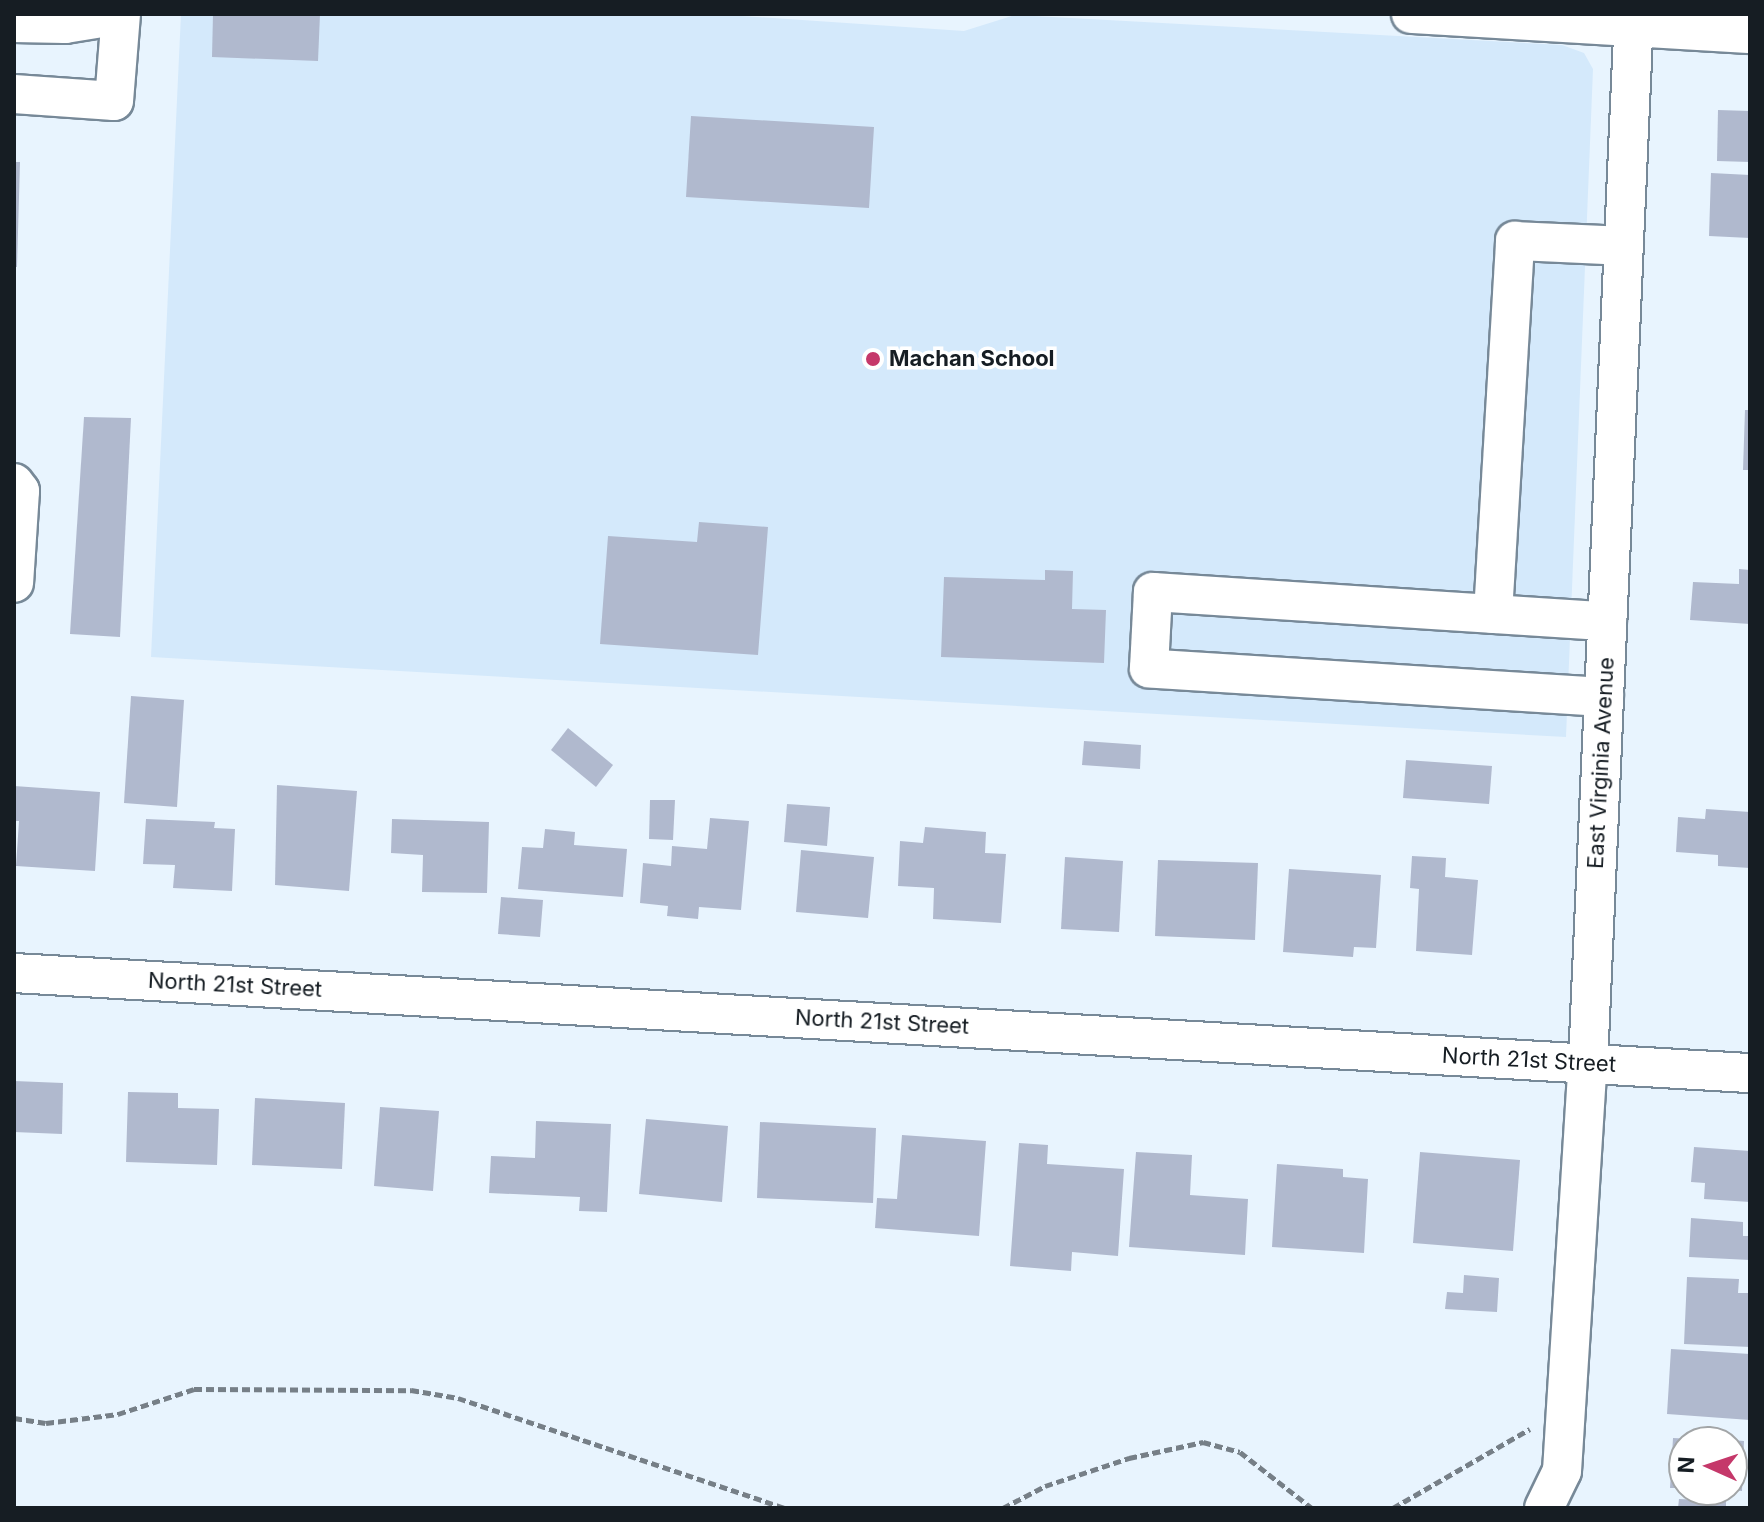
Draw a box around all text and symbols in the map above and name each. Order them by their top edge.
place label: Machan School [889,346,1055,372]
marker: Machan School [864,350,882,368]
street label: East Virginia Avenue [1582,656,1620,870]
street label: North 21st Street [147,967,323,1003]
street label: North 21st Street [794,1004,970,1040]
street label: North 21st Street [1441,1042,1617,1078]
north arrow [1668,1426,1748,1506]
text: N [1673,1456,1699,1474]

